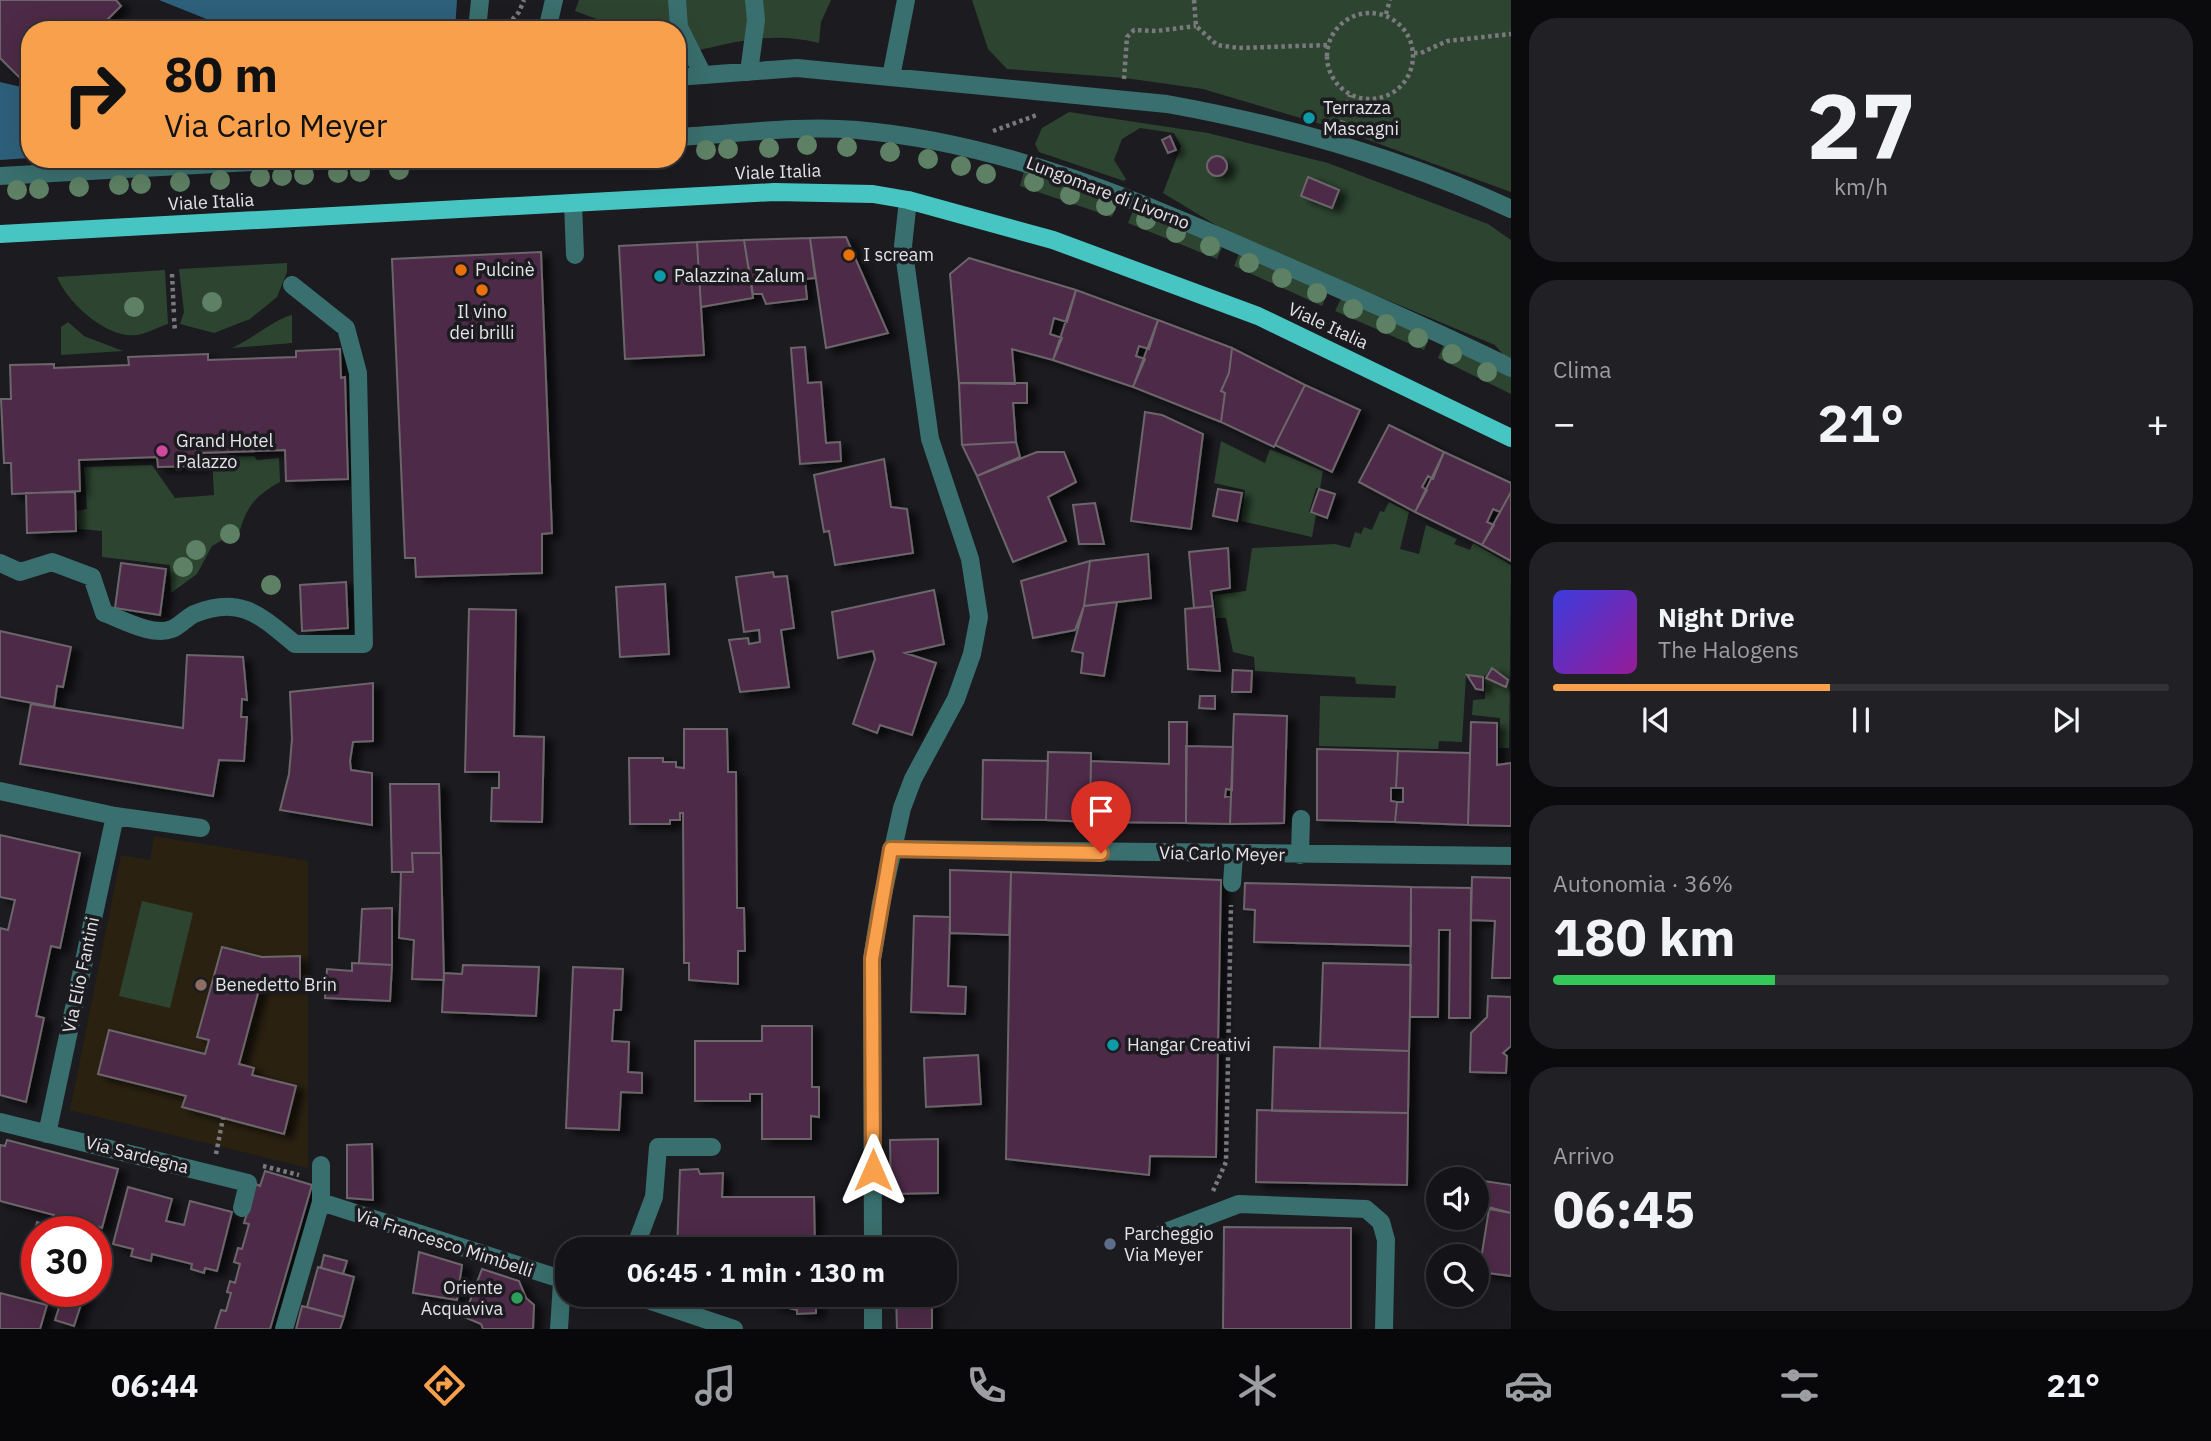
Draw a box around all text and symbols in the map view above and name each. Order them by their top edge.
text: 80 m [164,42,278,105]
icon: right [49,49,140,140]
text: 27 [1806,66,1916,184]
place label: Terrazza Mascagni [1323,96,1399,140]
text: Via Carlo Meyer [164,104,388,146]
marker: Terrazza Mascagni [1301,110,1317,126]
street label: Lungomare di Livorno [1023,151,1193,234]
street label: Viale Italia [734,158,822,184]
text: km/h [1834,171,1888,201]
street label: Viale Italia [167,188,255,215]
place label: I scream [863,243,934,266]
marker: I scream [841,247,857,263]
place label: Pulcinè [475,258,535,281]
marker: Pulcinè [453,262,469,278]
place label: Palazzina Zalum [674,264,805,287]
marker: Palazzina Zalum [652,268,668,284]
marker: Il vino dei brilli [474,282,490,298]
street label: Viale Italia [1284,297,1372,354]
place label: Il vino dei brilli [450,300,514,344]
text: Clima [1553,354,1612,384]
text: 21° [1818,389,1904,456]
text: − [1553,398,1576,447]
text: + [2146,398,2169,447]
place label: Grand Hotel Palazzo [176,429,274,473]
marker: Grand Hotel Palazzo [154,443,170,459]
text: Night Drive [1658,600,1795,634]
text: The Halogens [1658,634,1799,664]
icon: previous [1637,701,1675,739]
icon: pause [1842,701,1880,739]
icon: next [2047,701,2085,739]
pin [1071,781,1131,853]
icon: arrive [1082,792,1120,830]
street label: Via Carlo Meyer [1159,841,1285,866]
text: Autonomia · 36% [1553,868,1733,898]
text: 180 km [1553,903,1735,970]
street label: Via Elio Fantini [57,915,104,1035]
place label: Benedetto Brin [215,973,337,996]
marker: Benedetto Brin [193,977,209,993]
place label: Hangar Creativi [1127,1033,1251,1056]
marker: Hangar Creativi [1105,1037,1121,1053]
street label: Via Sardegna [83,1131,191,1179]
position arrow [836,1133,910,1207]
text: Arrivo [1553,1140,1614,1170]
map controls [1426,1167,1489,1307]
button: sound [1426,1167,1489,1230]
text: 06:45 [1553,1175,1695,1242]
street label: Via Francesco Mimbelli [352,1203,536,1282]
speed limit sign: 30 [21,1216,112,1307]
place label: Parcheggio Via Meyer [1124,1222,1214,1266]
marker: Parcheggio Via Meyer [1102,1236,1118,1252]
button: search [1426,1244,1489,1307]
text: 06:45 · 1 min · 130 m [627,1255,885,1289]
place label: Oriente Acquaviva [421,1276,503,1320]
marker: Oriente Acquaviva [509,1290,525,1306]
icon: directions [420,1361,469,1410]
icon: music [691,1361,740,1410]
icon: phone [962,1361,1011,1410]
icon: climate [1233,1361,1282,1410]
icon: car [1504,1361,1553,1410]
icon: filters [1775,1361,1824,1410]
text: 06:44 [111,1364,198,1406]
text: 21° [2046,1364,2100,1406]

